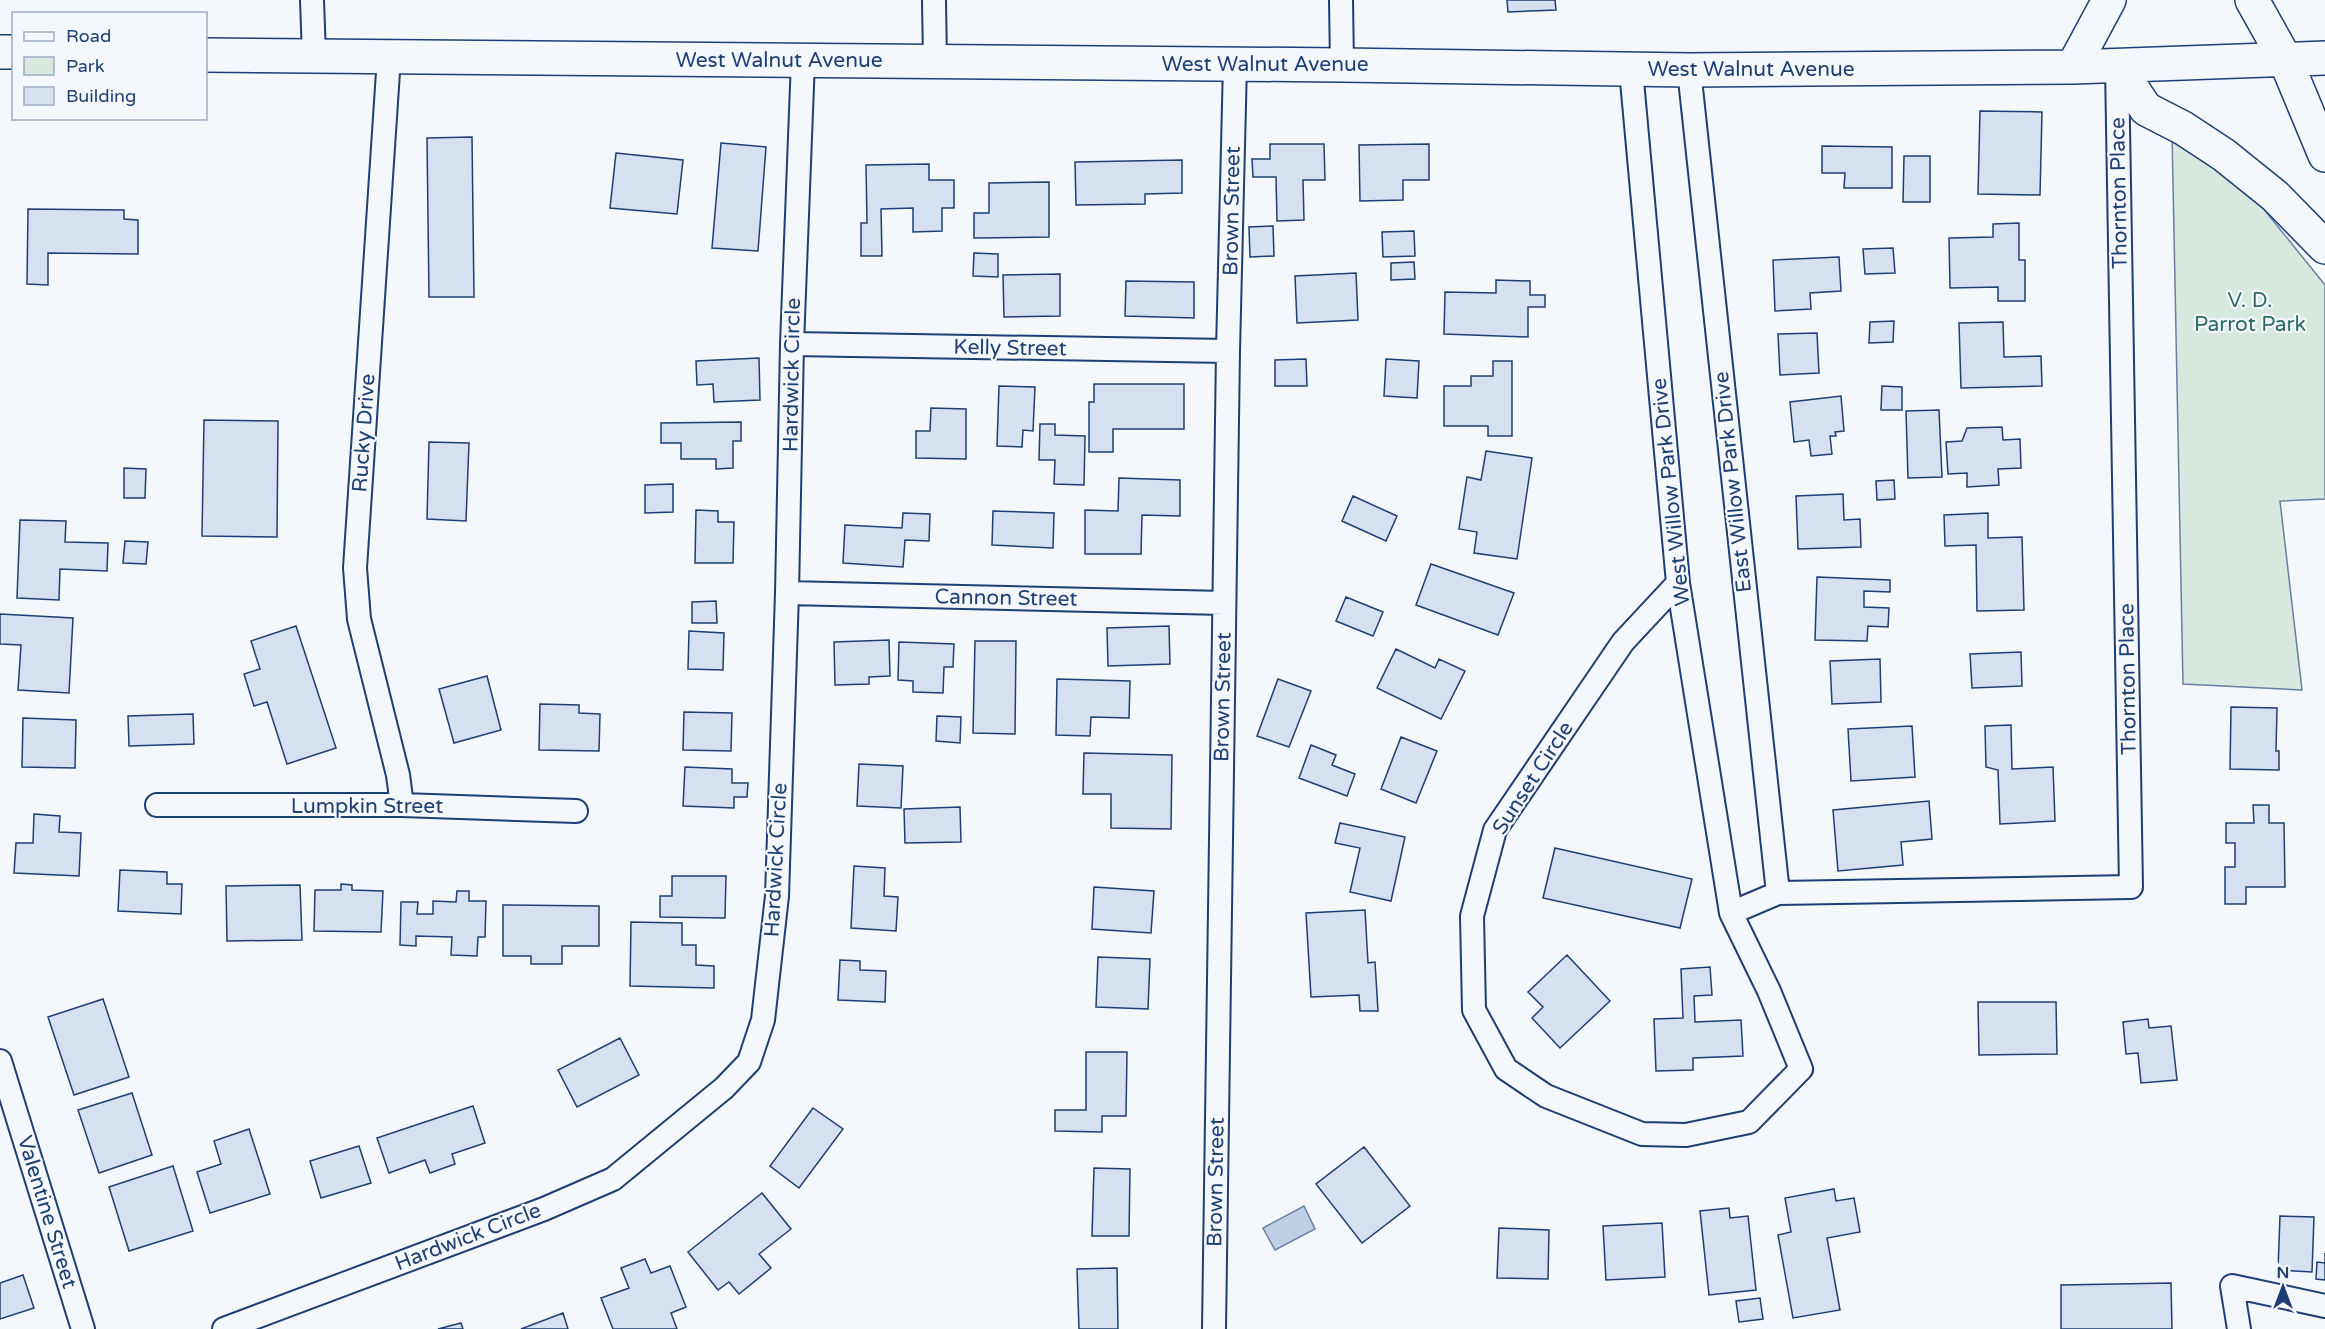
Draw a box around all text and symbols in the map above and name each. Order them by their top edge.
legend [12,12,207,120]
text: Road [66,25,111,47]
street label: West Walnut Avenue [675,48,883,73]
street label: West Walnut Avenue [1161,52,1369,77]
text: Park [66,55,105,77]
street label: West Walnut Avenue [1647,57,1855,82]
text: Building [66,85,136,107]
street label: Thornton Place [2105,117,2133,269]
street label: Brown Street [1218,146,1246,276]
park label: V. D. Parrot Park [2194,288,2306,337]
street label: Hardwick Circle [778,297,806,452]
street label: Kelly Street [953,335,1067,361]
street label: East Willow Park Drive [1709,370,1757,594]
street label: Rucky Drive [347,373,381,493]
street label: West Willow Park Drive [1647,377,1695,607]
street label: Cannon Street [934,584,1078,612]
street label: Thornton Place [2114,603,2142,755]
street label: Brown Street [1209,632,1237,762]
street label: Sunset Circle [1487,717,1579,839]
street label: Hardwick Circle [759,782,793,938]
street label: Lumpkin Street [291,794,443,819]
street label: Brown Street [1202,1117,1230,1247]
street label: Valentine Street [12,1133,82,1291]
street label: Hardwick Circle [391,1198,545,1276]
north arrow [2253,1257,2313,1317]
text: N [2277,1263,2289,1283]

